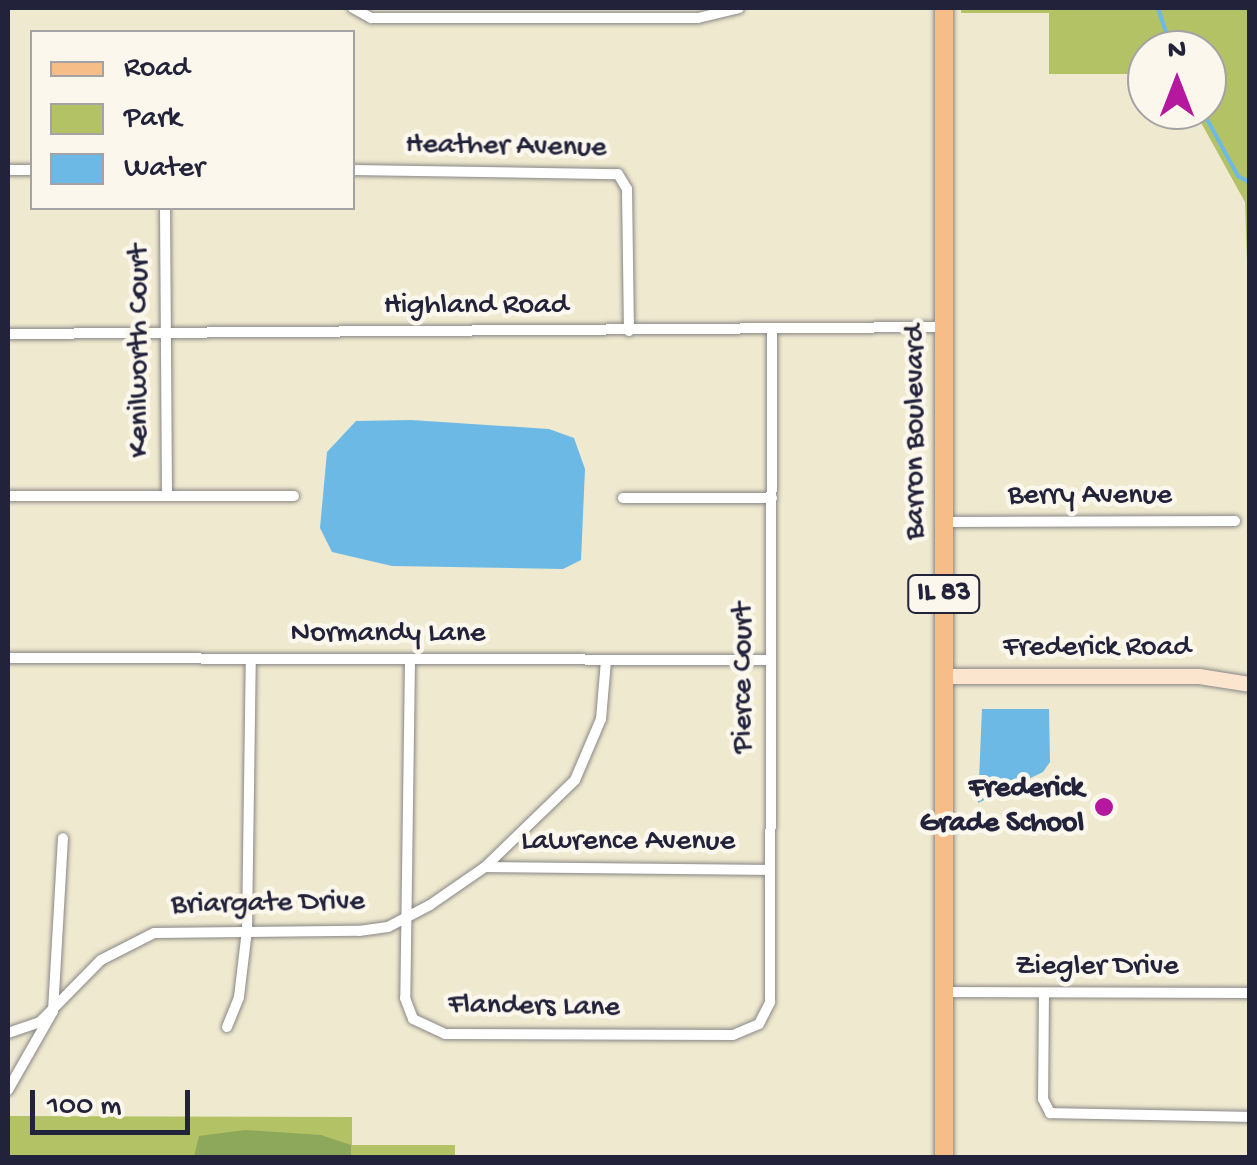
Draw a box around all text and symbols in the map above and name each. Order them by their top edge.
legend [30,30,355,210]
north arrow [1127,30,1227,130]
text: N [1168,35,1186,68]
text: Road [124,52,190,87]
text: Park [124,102,181,137]
street label: Heather Avenue [405,128,607,168]
text: Water [124,152,205,187]
street label: Kenilworth Court [123,244,159,458]
street label: Highland Road [384,289,568,325]
street label: Barron Boulevard [899,324,935,540]
street label: Berry Avenue [1008,479,1172,515]
road number: IL 83 [906,571,982,617]
street label: Pierce Court [727,603,763,753]
street label: Normandy Lane [291,617,485,653]
street label: Frederick Road [1003,631,1191,667]
place label: Frederick Grade School [920,772,1084,842]
marker: Frederick Grade School [1093,796,1115,818]
street label: Lawrence Avenue [521,825,735,861]
street label: Briargate Drive [171,885,365,925]
street label: Ziegler Drive [1015,950,1179,986]
street label: Flanders Lane [448,989,620,1027]
scale bar [35,1070,195,1132]
text: 100 m [47,1090,122,1125]

